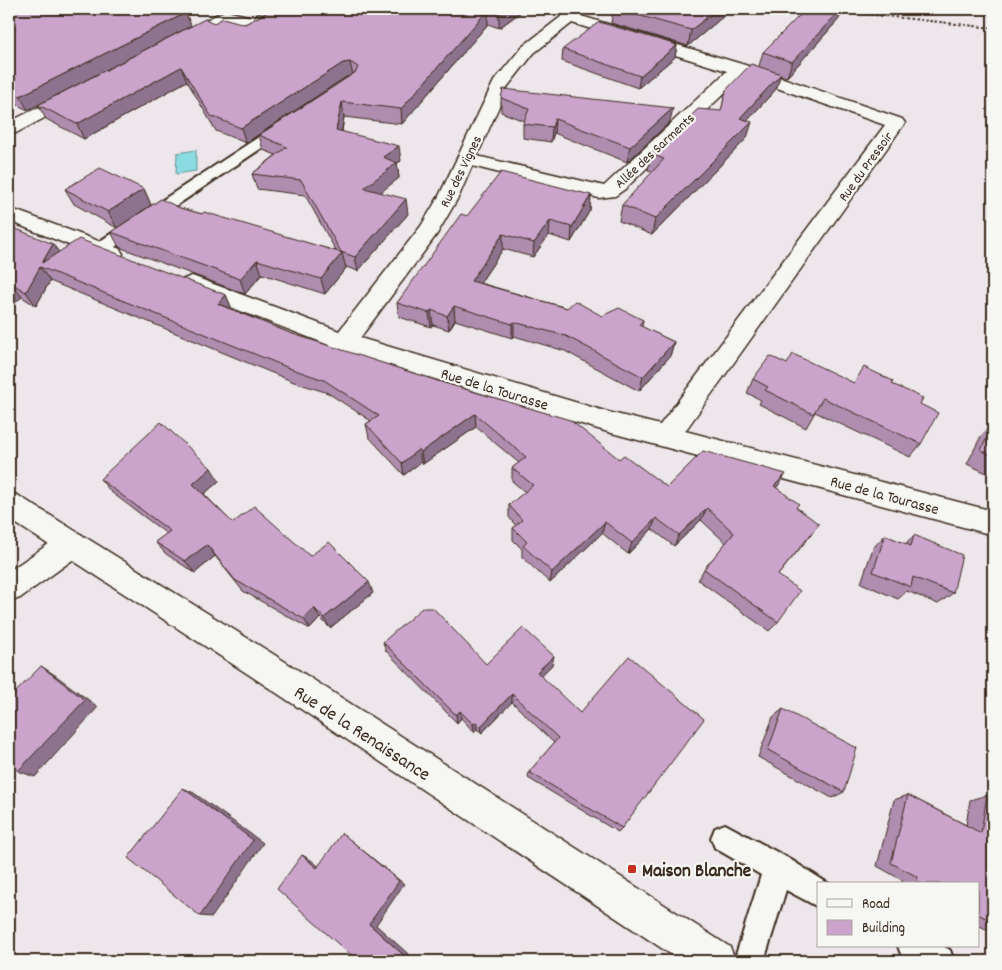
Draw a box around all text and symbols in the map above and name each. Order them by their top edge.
street label: Allée des Sarments [611,109,700,194]
street label: Rue du Pressoir [835,128,899,206]
street label: Rue des Vignes [436,132,488,211]
street label: Rue de la Tourasse [438,363,551,418]
street label: Rue de la Tourasse [828,471,941,522]
street label: Rue de la Renaissance [287,681,435,789]
place label: Maison Blanche [642,859,751,886]
marker: Maison Blanche [626,863,638,875]
legend [817,882,980,948]
text: Road [862,894,890,916]
text: Building [862,918,905,940]

